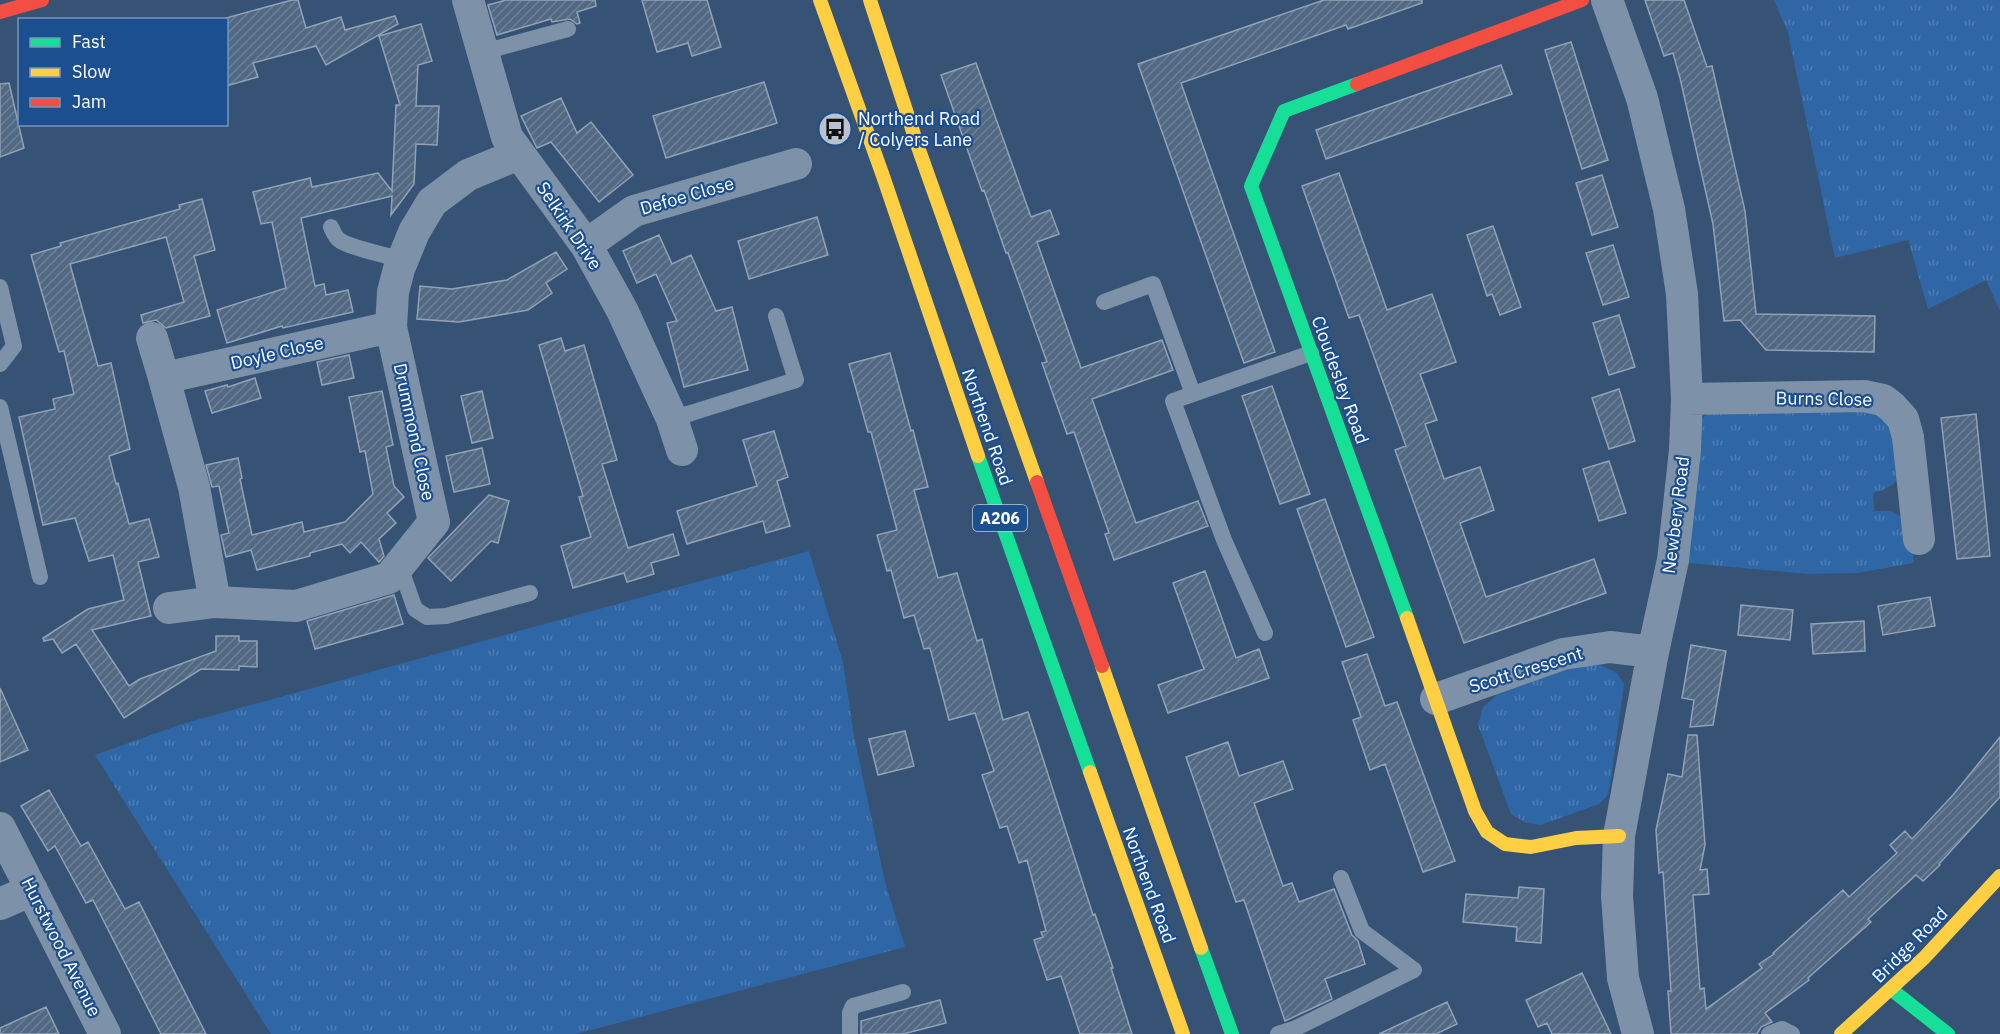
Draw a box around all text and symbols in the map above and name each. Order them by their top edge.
legend [18,18,228,126]
text: Fast [72,30,106,53]
text: Slow [72,60,111,83]
text: Jam [72,90,107,113]
place label: Northend Road / Colyers Lane [858,107,980,151]
bus stop icon: Northend Road / Colyers Lane [817,111,853,147]
street label: Defoe Close [637,171,737,220]
street label: Selkirk Drive [532,177,607,274]
street label: Cloudesley Road [1307,313,1374,447]
street label: Doyle Close [228,331,326,374]
street label: Drummond Close [389,361,440,503]
street label: Northend Road [957,365,1018,488]
street label: Burns Close [1776,386,1873,411]
street label: Newbery Road [1657,455,1694,575]
road number: A206 [973,505,1027,531]
street label: Scott Crescent [1466,641,1586,698]
street label: Northend Road [1118,823,1181,946]
street label: Hurstwood Avenue [16,873,107,1020]
street label: Bridge Road [1867,902,1953,988]

